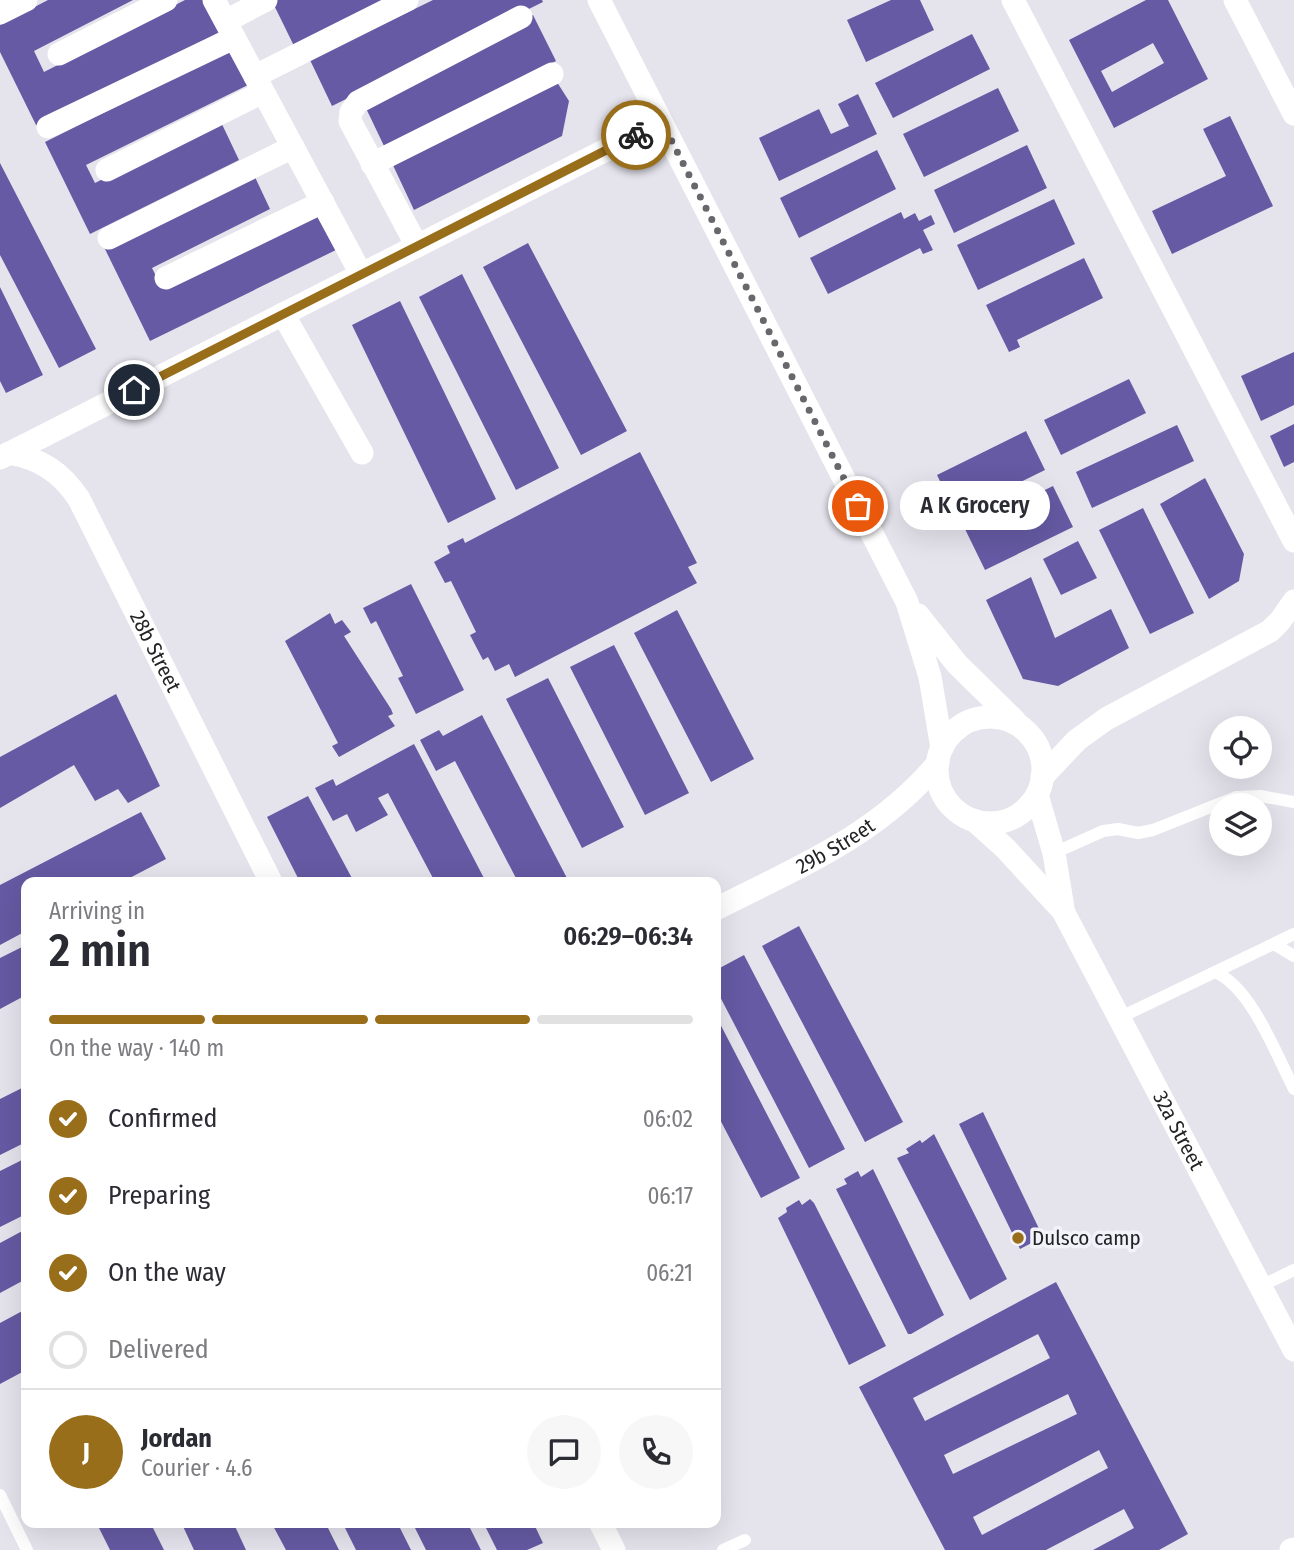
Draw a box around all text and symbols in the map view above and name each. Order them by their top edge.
courier [601,100,671,170]
icon: bike [617,116,655,154]
pin [104,360,164,420]
icon: home [115,371,153,409]
pin [828,476,888,536]
callout: A K Grocery [900,482,1050,530]
icon: bag [839,487,877,525]
text: A K Grocery [920,491,1030,519]
street label: 28b Street [124,607,187,697]
map controls [1209,716,1272,856]
button: locate [1209,716,1272,779]
button: layers [1209,793,1272,856]
street label: 29b Street [792,813,880,880]
text: Arriving in [49,897,145,925]
text: 06:29–06:34 [563,921,693,952]
text: 2 min [49,923,151,978]
text: On the way · 140 m [49,1034,224,1062]
street label: 32a Street [1147,1087,1210,1174]
icon: check [49,1100,87,1138]
text: Confirmed [108,1103,218,1134]
text: 06:02 [643,1105,693,1133]
icon: check [49,1177,87,1215]
text: Preparing [108,1180,210,1211]
text: 06:17 [647,1182,693,1210]
place label: Dulsco camp [1032,1225,1141,1251]
marker: Dulsco camp [1010,1230,1026,1246]
icon: check [49,1254,87,1292]
text: On the way [108,1257,226,1288]
text: 06:21 [646,1259,693,1287]
text: Delivered [108,1334,209,1365]
button: chat [527,1415,601,1489]
button: phone [619,1415,693,1489]
text: Jordan [141,1423,212,1454]
text: J [82,1437,90,1468]
text: Courier · 4.6 [141,1454,252,1482]

